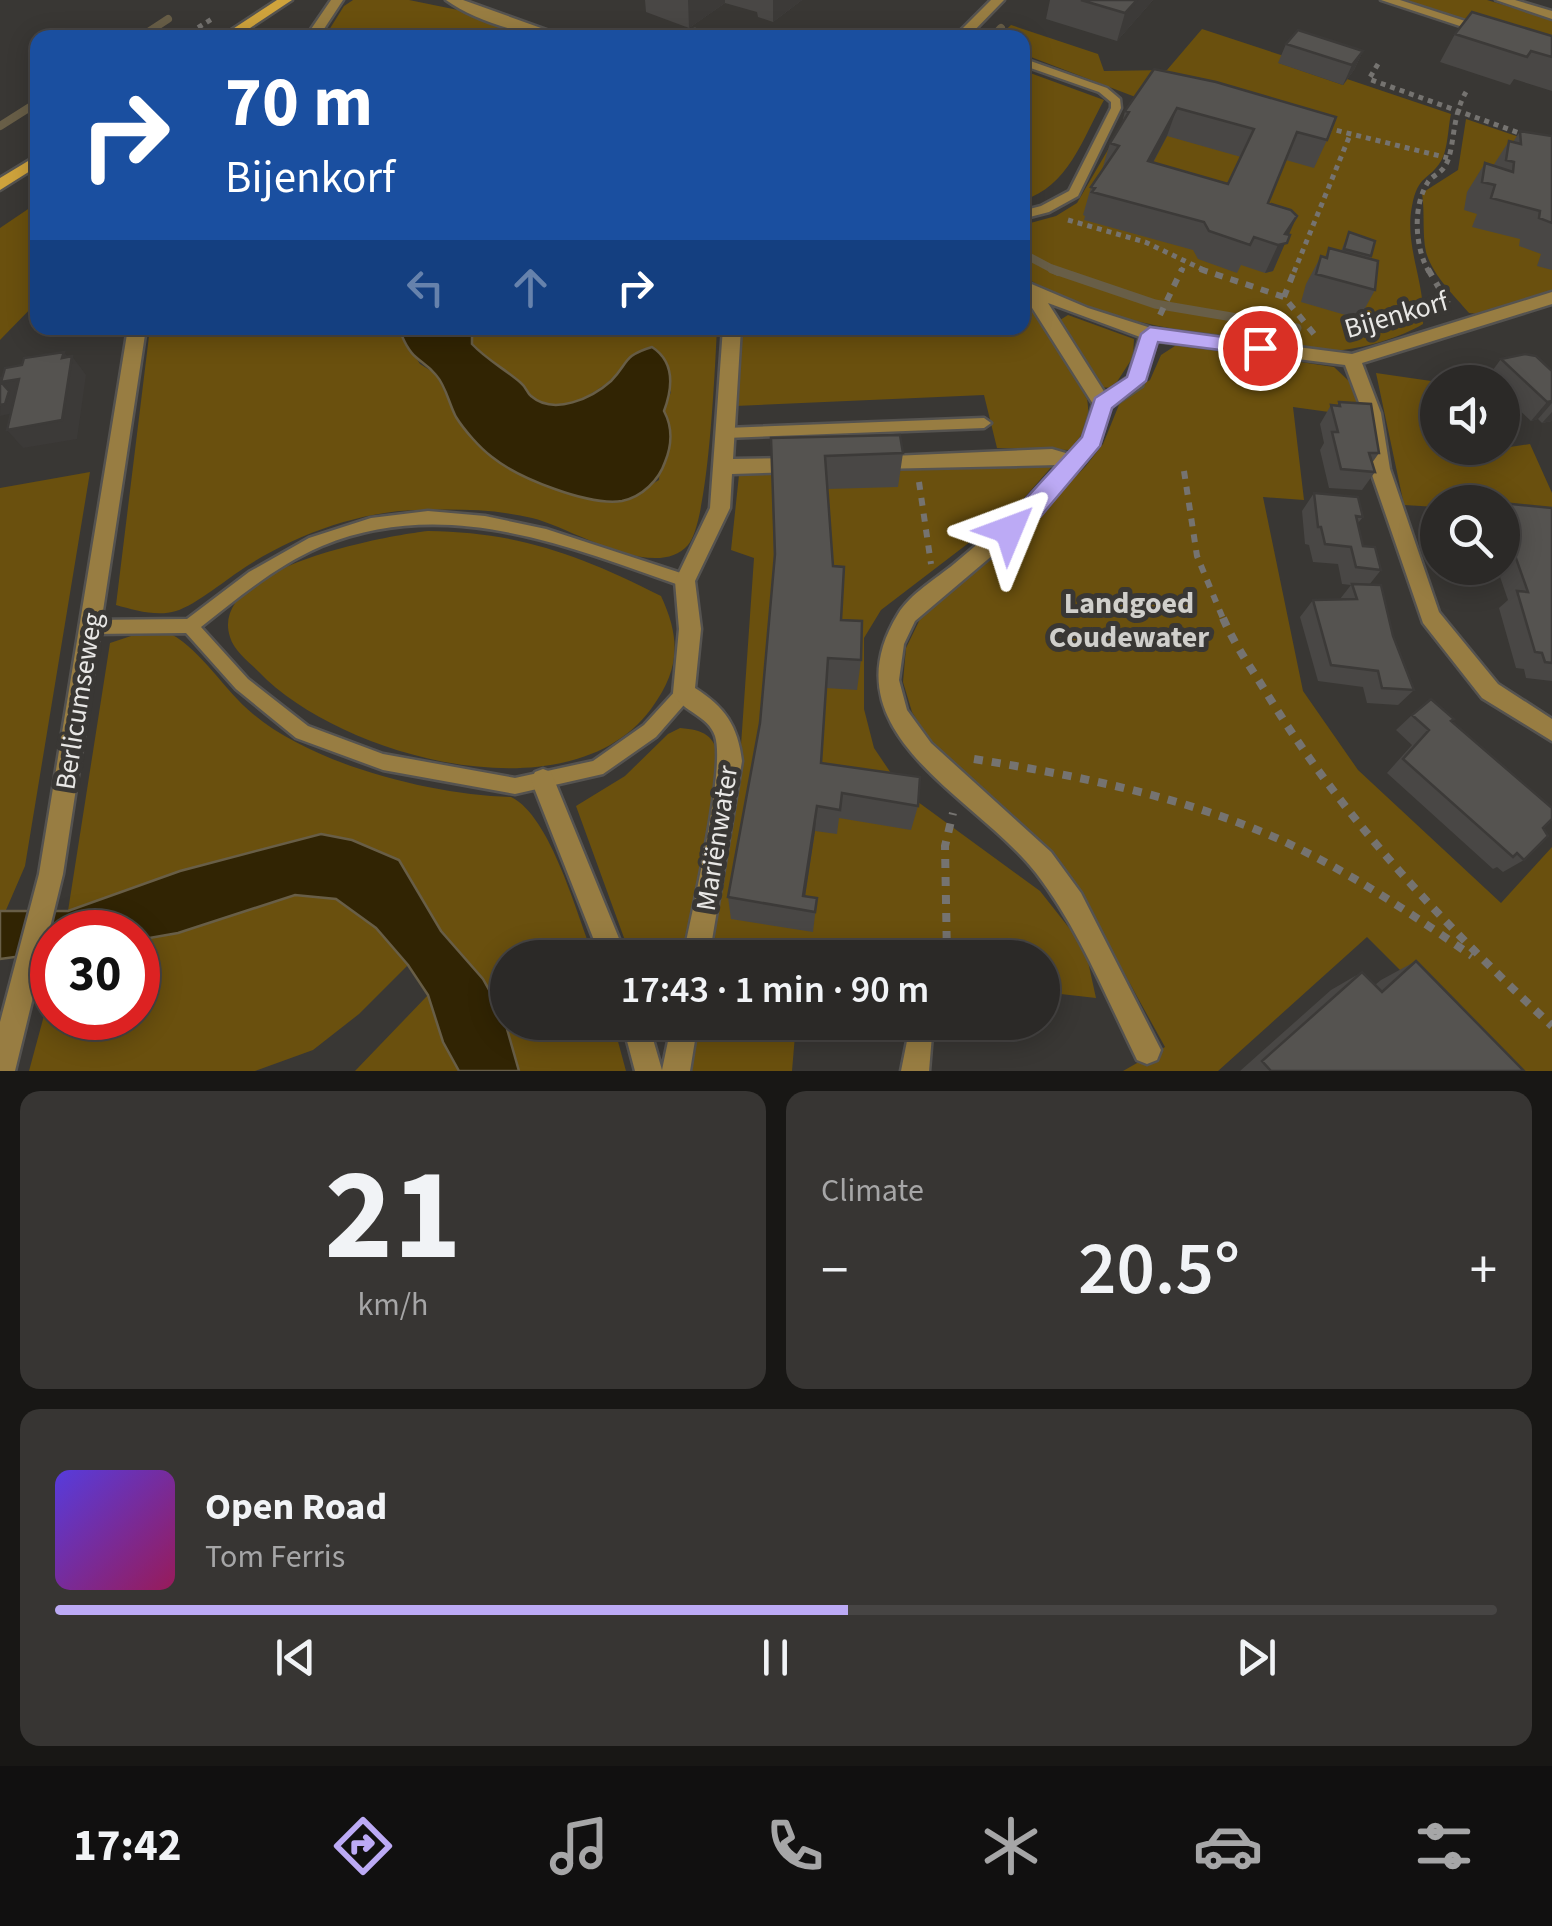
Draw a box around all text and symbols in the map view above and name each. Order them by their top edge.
text: 70 m [225,53,373,153]
icon: right [60,70,190,200]
text: Bijenkorf [225,146,395,210]
icon: left [398,260,453,315]
icon: ahead [503,260,558,315]
icon: right [608,260,663,315]
street label: Bijenkorf [1340,281,1453,349]
pin [1218,306,1303,391]
icon: arrive [1233,321,1288,376]
map controls [1420,365,1520,585]
button: sound [1420,365,1520,465]
position arrow [957,478,1061,582]
button: search [1420,485,1520,585]
district label: Landgoed Coudewater [1049,582,1209,659]
street label: Berlicumseweg [45,610,113,793]
street label: Mariënwater [686,762,748,914]
speed limit sign: 30 [30,910,160,1040]
text: 17:43 · 1 min · 90 m [621,963,929,1017]
text: 21 [324,1124,462,1309]
text: Climate [821,1168,924,1214]
text: 20.5° [1078,1216,1240,1323]
text: − [821,1232,848,1310]
text: + [1470,1232,1497,1310]
text: km/h [358,1282,428,1328]
text: Open Road [205,1480,387,1534]
text: Tom Ferris [205,1534,345,1580]
icon: previous [268,1630,323,1685]
icon: pause [748,1630,803,1685]
icon: next [1229,1630,1284,1685]
icon: directions [328,1811,398,1881]
icon: music [544,1811,614,1881]
icon: phone [760,1811,830,1881]
icon: climate [976,1811,1046,1881]
icon: car [1193,1811,1263,1881]
icon: filters [1409,1811,1479,1881]
text: 17:42 [73,1814,182,1878]

